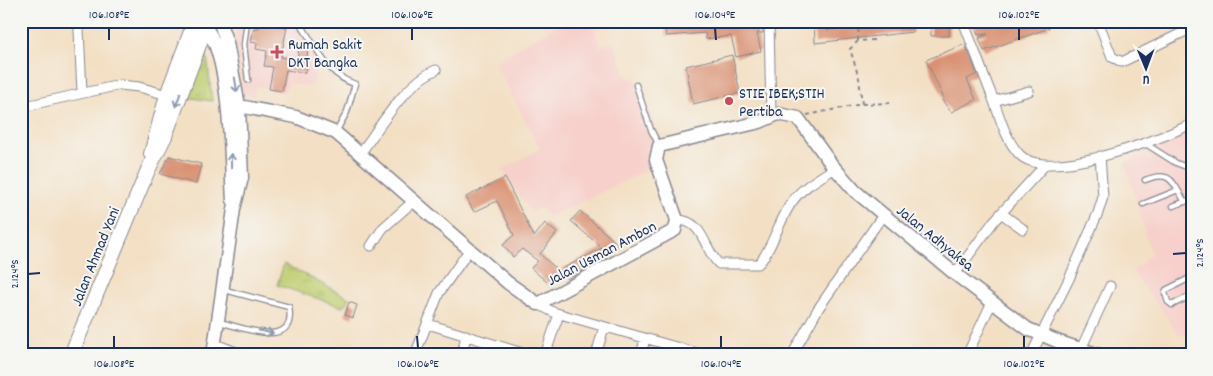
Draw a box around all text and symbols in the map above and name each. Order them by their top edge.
text: 106.108°E [89,7,130,24]
text: 106.106°E [391,7,433,24]
text: 106.104°E [695,7,736,24]
text: 106.102°E [999,7,1040,24]
place label: Rumah Sakit DKT Bangka [288,34,362,75]
north arrow [1120,42,1170,92]
marker: Rumah Sakit DKT Bangka [270,45,284,59]
text: U [1142,69,1150,89]
one-way arrow [231,77,241,93]
place label: STIE IBEK;STIH Pertiba [739,83,825,124]
one-way arrow [173,91,182,107]
marker: STIE IBEK;STIH Pertiba [723,95,735,107]
one-way arrow [226,153,236,170]
street label: Jalan Adhyaksa [891,200,979,278]
street label: Jalan Ahmad Yani [66,204,127,310]
street label: Jalan Usman Ambon [543,216,661,293]
text: 2.124°S [1192,238,1209,268]
text: 2.124°S [7,259,24,289]
one-way arrow [257,328,273,337]
text: 106.108°E [94,356,135,373]
text: 106.106°E [397,356,439,373]
text: 106.104°E [701,356,742,373]
text: 106.102°E [1004,356,1045,373]

